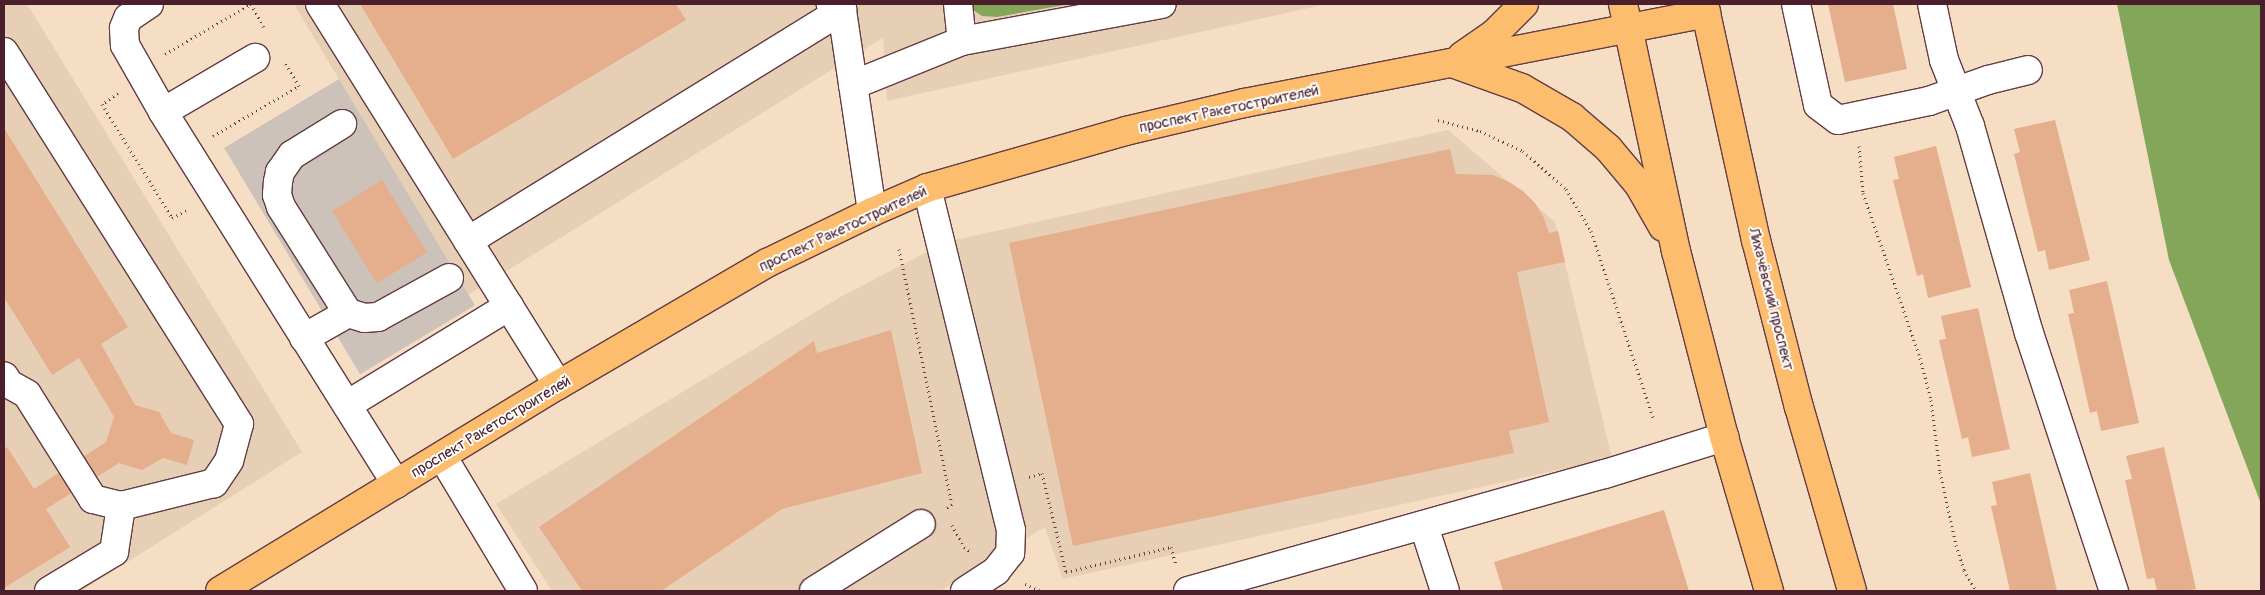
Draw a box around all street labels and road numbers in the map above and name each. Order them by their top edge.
street label: проспект Ракетостроителей [1138,81,1320,137]
street label: проспект Ракетостроителей [756,182,930,276]
street label: Лихачёвский проспект [1745,226,1797,372]
street label: проспект Ракетостроителей [408,372,574,482]

